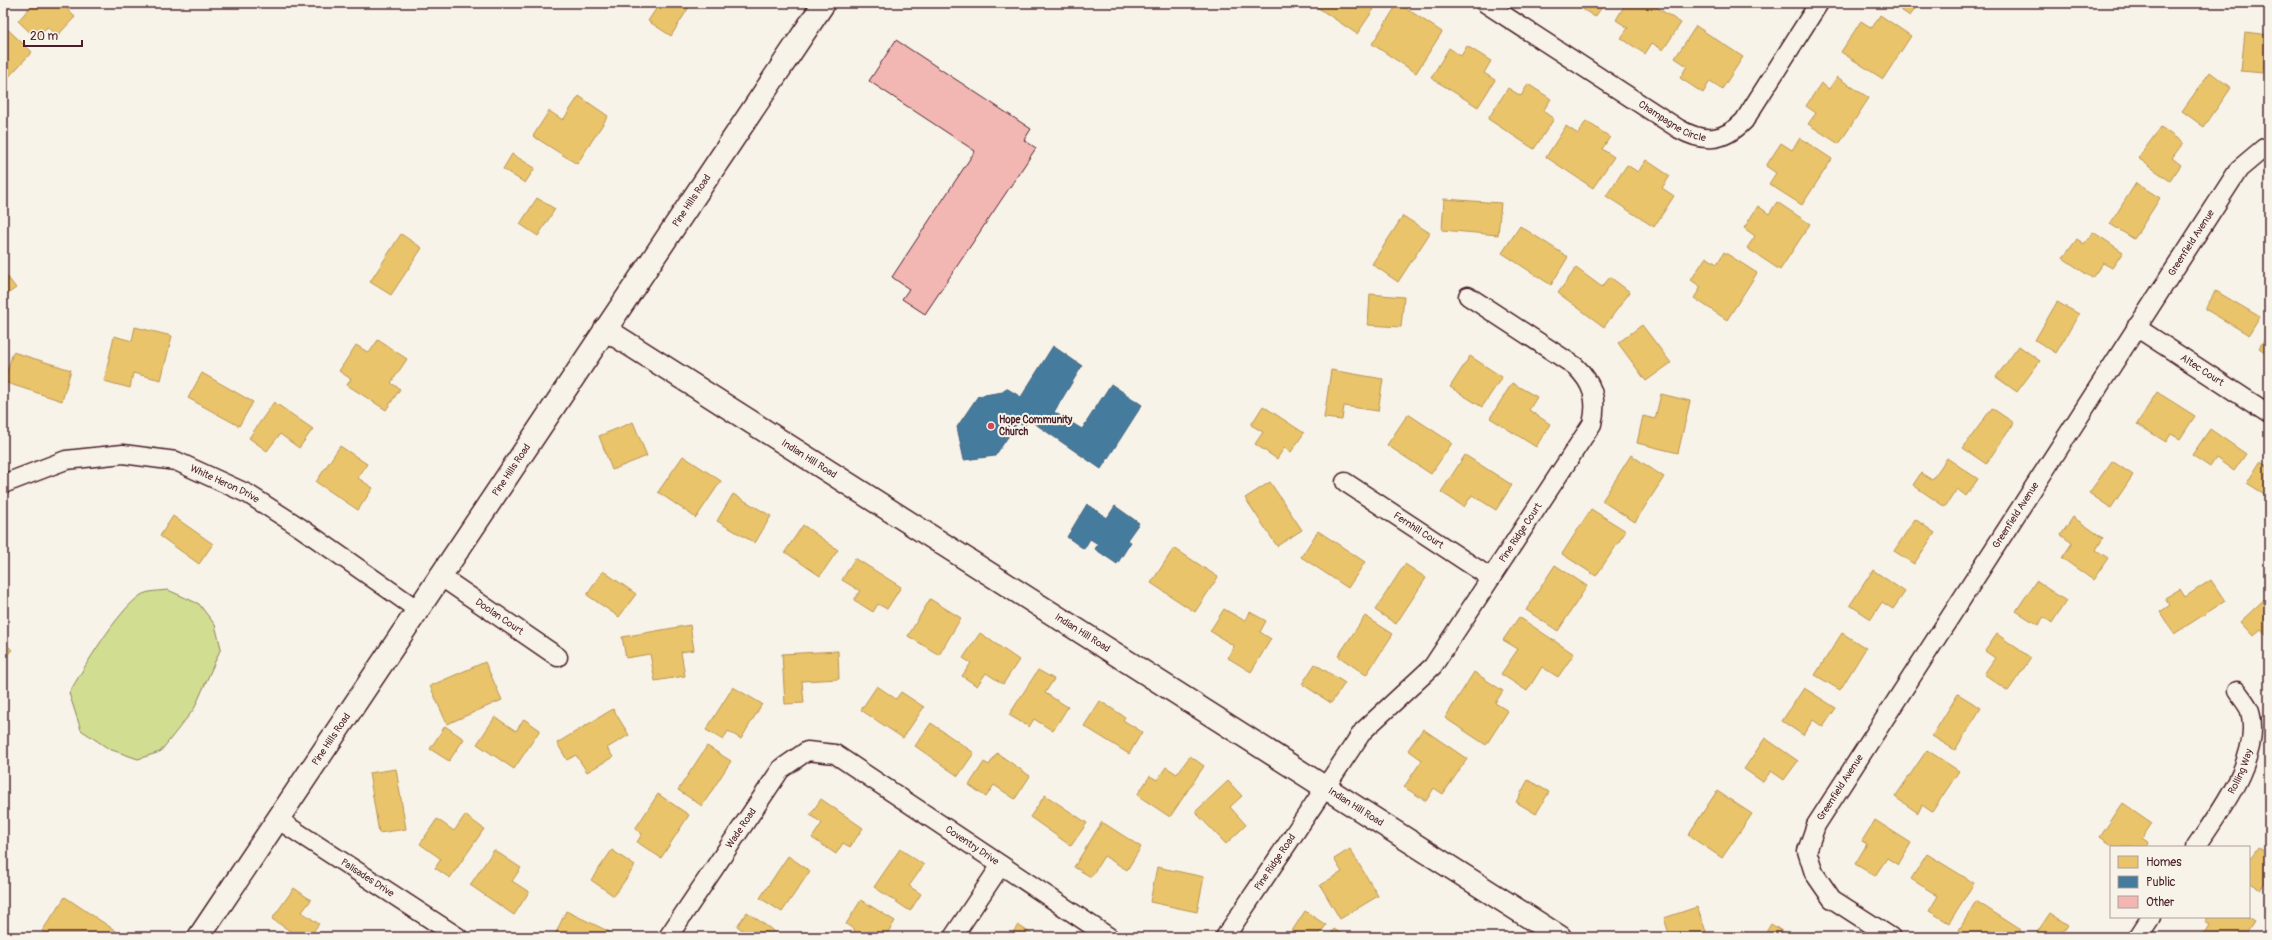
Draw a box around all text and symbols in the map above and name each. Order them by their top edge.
scale bar [24,22,82,48]
text: 20 m [30,29,59,44]
street label: Champagne Circle [1636,98,1707,144]
street label: Pine Hills Road [670,172,714,229]
street label: Greenfield Avenue [2166,208,2217,278]
street label: Altec Court [2178,352,2227,389]
place label: Hope Community Church [999,414,1073,438]
marker: Hope Community Church [986,421,996,431]
street label: Indian Hill Road [779,437,839,481]
street label: Pine Hills Road [490,441,533,498]
street label: White Heron Drive [188,462,261,506]
street label: Greenfield Avenue [1990,480,2042,551]
street label: Pine Ridge Court [1497,500,1545,565]
street label: Fernhill Court [1391,510,1447,552]
street label: Doolan Court [473,596,527,638]
street label: Indian Hill Road [1053,611,1112,655]
street label: Pine Hills Road [310,711,353,768]
street label: Rolling Way [2226,747,2255,796]
street label: Greenfield Avenue [1814,752,1866,823]
street label: Indian Hill Road [1326,785,1386,829]
street label: Wade Road [723,806,759,851]
street label: Coventry Drive [943,823,1001,868]
street label: Pine Ridge Road [1252,832,1298,893]
legend [2110,846,2250,918]
text: Homes [2146,855,2182,870]
street label: Palisades Drive [339,856,396,900]
text: Public [2146,875,2176,890]
text: Other [2146,895,2175,910]

